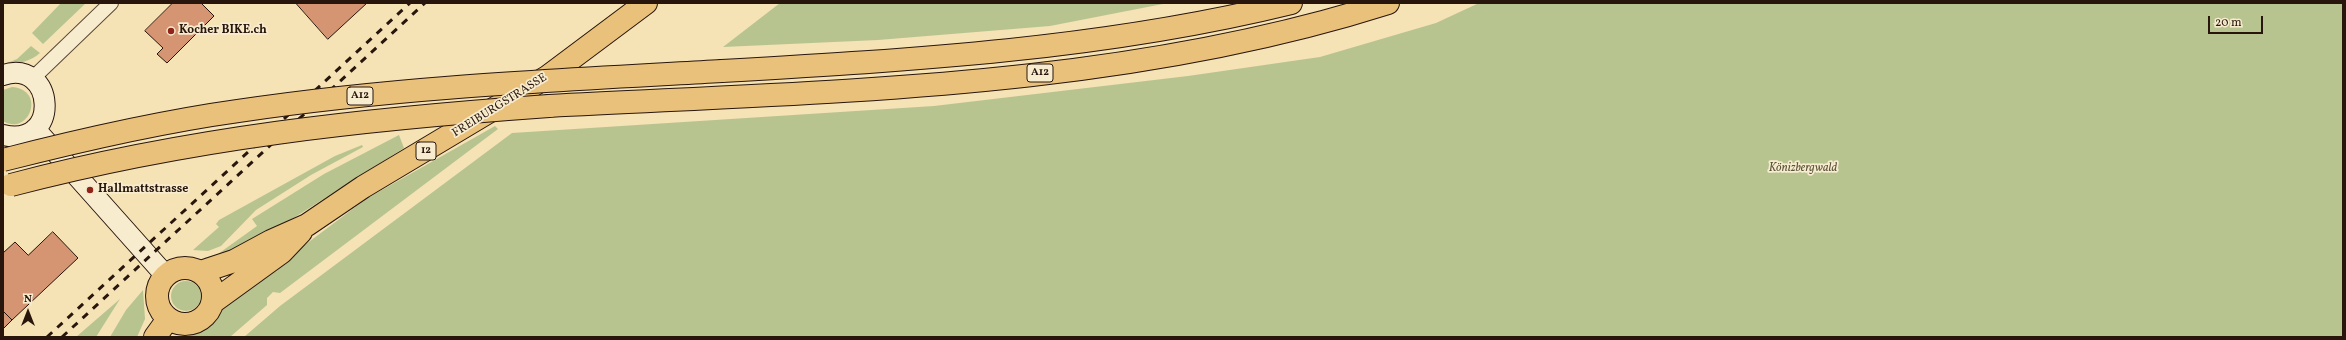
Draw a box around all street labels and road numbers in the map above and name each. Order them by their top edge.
road number: A12 [1027,64,1053,82]
street label: FREIBURGSTRASSE [450,71,550,141]
road number: A12 [347,87,373,105]
road number: 12 [416,142,436,160]

